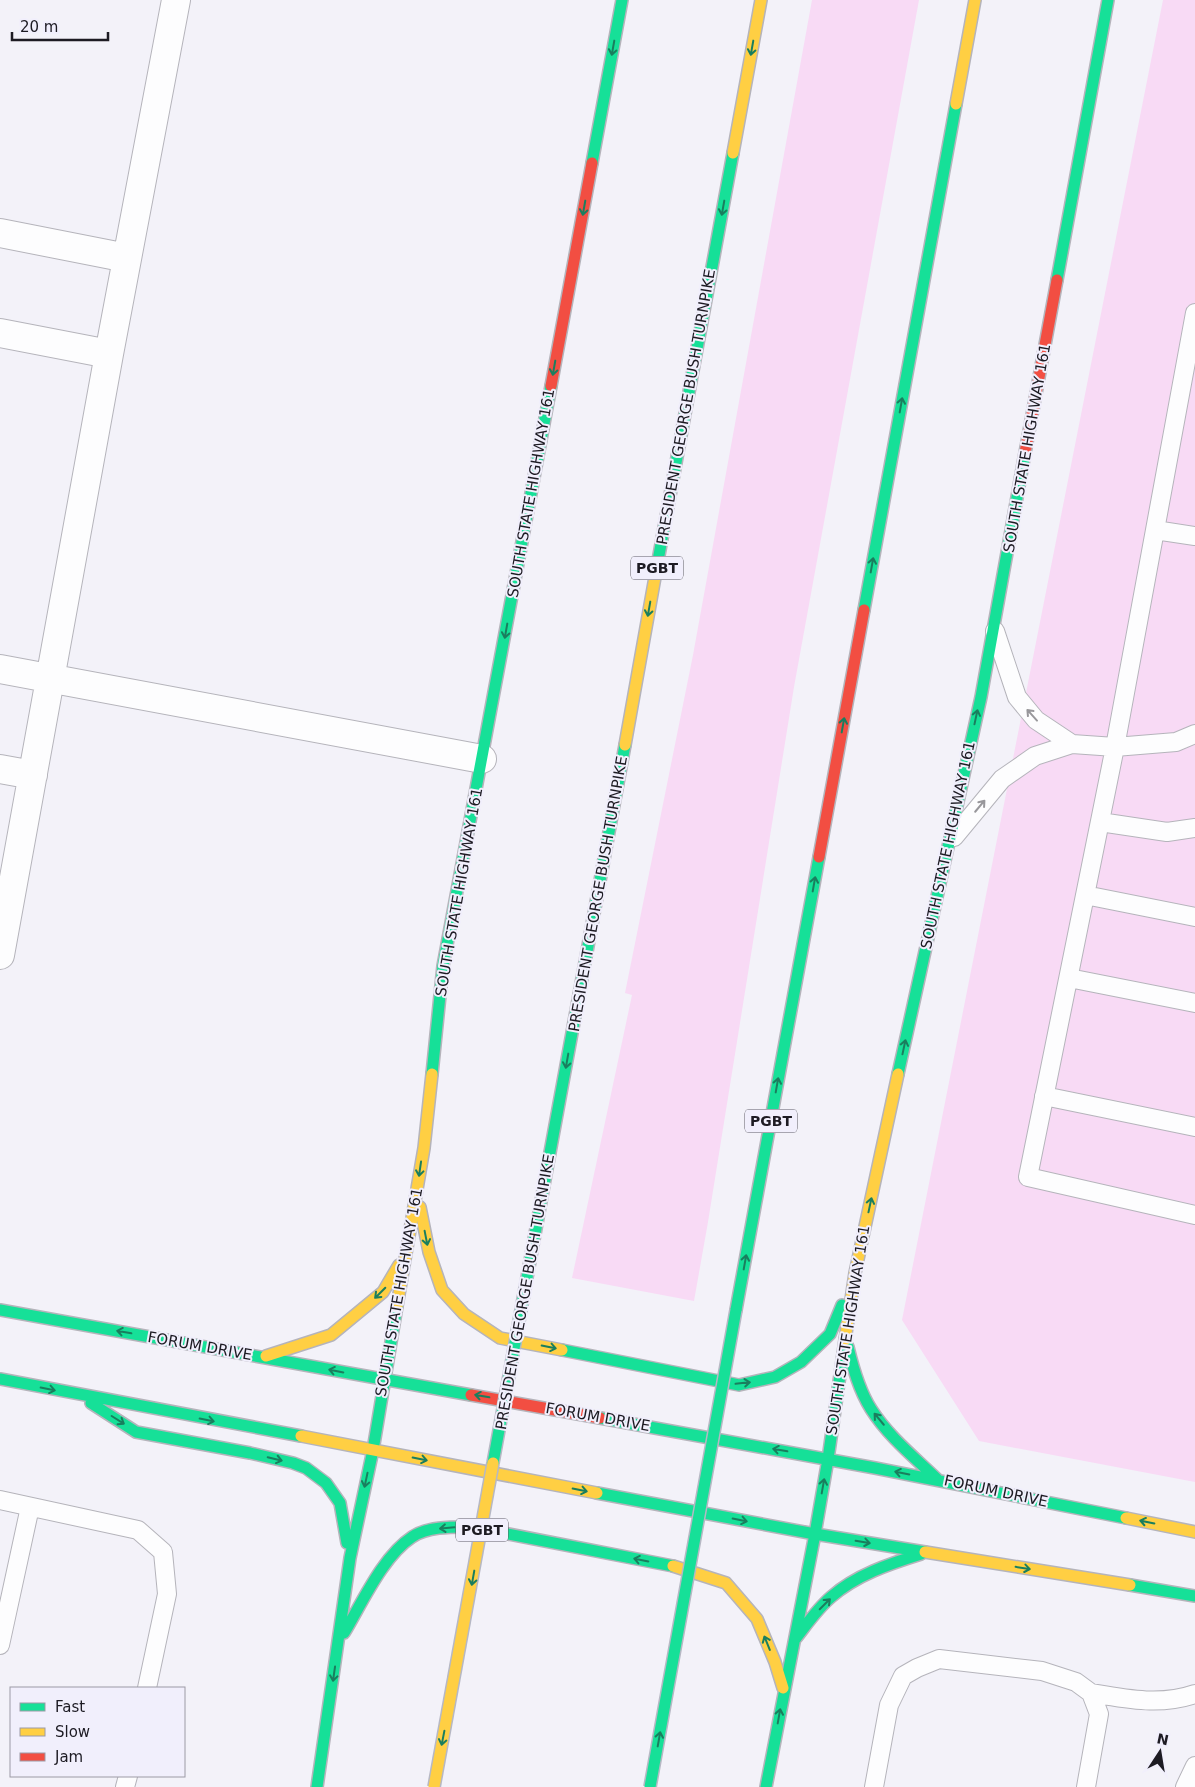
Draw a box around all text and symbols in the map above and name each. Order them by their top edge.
scale bar [12,10,109,42]
text: 20 m [20,18,58,36]
one-way arrow [608,40,618,56]
one-way arrow [746,40,756,56]
one-way arrow [578,199,588,215]
one-way arrow [717,199,727,215]
street label: PRESIDENT GEORGE BUSH TURNPIKE [653,268,719,546]
street label: SOUTH STATE HIGHWAY 161 [1000,342,1054,554]
one-way arrow [549,359,559,375]
street label: SOUTH STATE HIGHWAY 161 [504,387,558,599]
one-way arrow [897,397,907,413]
road number: PGBT [631,556,683,580]
one-way arrow [868,557,878,573]
one-way arrow [644,600,654,616]
one-way arrow [500,622,510,638]
one-way arrow [972,709,982,725]
one-way arrow [1026,709,1038,722]
one-way arrow [839,717,849,733]
street label: SOUTH STATE HIGHWAY 161 [917,740,979,950]
street label: PRESIDENT GEORGE BUSH TURNPIKE [565,755,631,1033]
street label: SOUTH STATE HIGHWAY 161 [432,786,486,998]
one-way arrow [975,799,986,812]
one-way arrow [810,877,820,893]
one-way arrow [900,1039,909,1055]
one-way arrow [561,1053,571,1069]
one-way arrow [773,1078,783,1094]
road number: PGBT [745,1110,797,1132]
street label: PRESIDENT GEORGE BUSH TURNPIKE [492,1153,558,1431]
one-way arrow [415,1161,425,1177]
street label: SOUTH STATE HIGHWAY 161 [372,1186,426,1398]
one-way arrow [865,1198,875,1214]
street label: SOUTH STATE HIGHWAY 161 [823,1224,873,1436]
one-way arrow [422,1230,432,1246]
one-way arrow [741,1255,750,1271]
one-way arrow [374,1287,386,1299]
one-way arrow [116,1327,132,1337]
street label: FORUM DRIVE [146,1328,254,1364]
one-way arrow [541,1343,557,1353]
one-way arrow [328,1365,344,1375]
one-way arrow [735,1378,751,1388]
one-way arrow [39,1384,55,1394]
one-way arrow [474,1391,490,1401]
street label: FORUM DRIVE [544,1399,652,1435]
one-way arrow [873,1413,884,1426]
one-way arrow [199,1415,215,1425]
one-way arrow [111,1416,125,1426]
one-way arrow [772,1445,788,1455]
one-way arrow [266,1455,282,1464]
one-way arrow [412,1455,428,1465]
one-way arrow [895,1467,911,1477]
one-way arrow [361,1471,371,1487]
street label: FORUM DRIVE [942,1471,1050,1511]
one-way arrow [818,1479,828,1495]
one-way arrow [572,1485,588,1495]
one-way arrow [731,1516,747,1526]
one-way arrow [1140,1517,1156,1526]
road number: PGBT [456,1518,508,1542]
one-way arrow [439,1523,455,1533]
one-way arrow [855,1537,871,1547]
one-way arrow [633,1554,649,1564]
one-way arrow [1015,1563,1031,1573]
one-way arrow [467,1570,477,1586]
one-way arrow [818,1598,830,1610]
one-way arrow [762,1636,772,1651]
one-way arrow [328,1666,338,1682]
legend [10,1687,185,1777]
text: Fast [55,1698,85,1716]
one-way arrow [774,1708,784,1724]
text: Slow [55,1723,90,1741]
north arrow [1135,1727,1185,1777]
one-way arrow [438,1730,448,1746]
text: N [1155,1730,1170,1748]
one-way arrow [655,1731,665,1747]
text: Jam [54,1748,83,1766]

